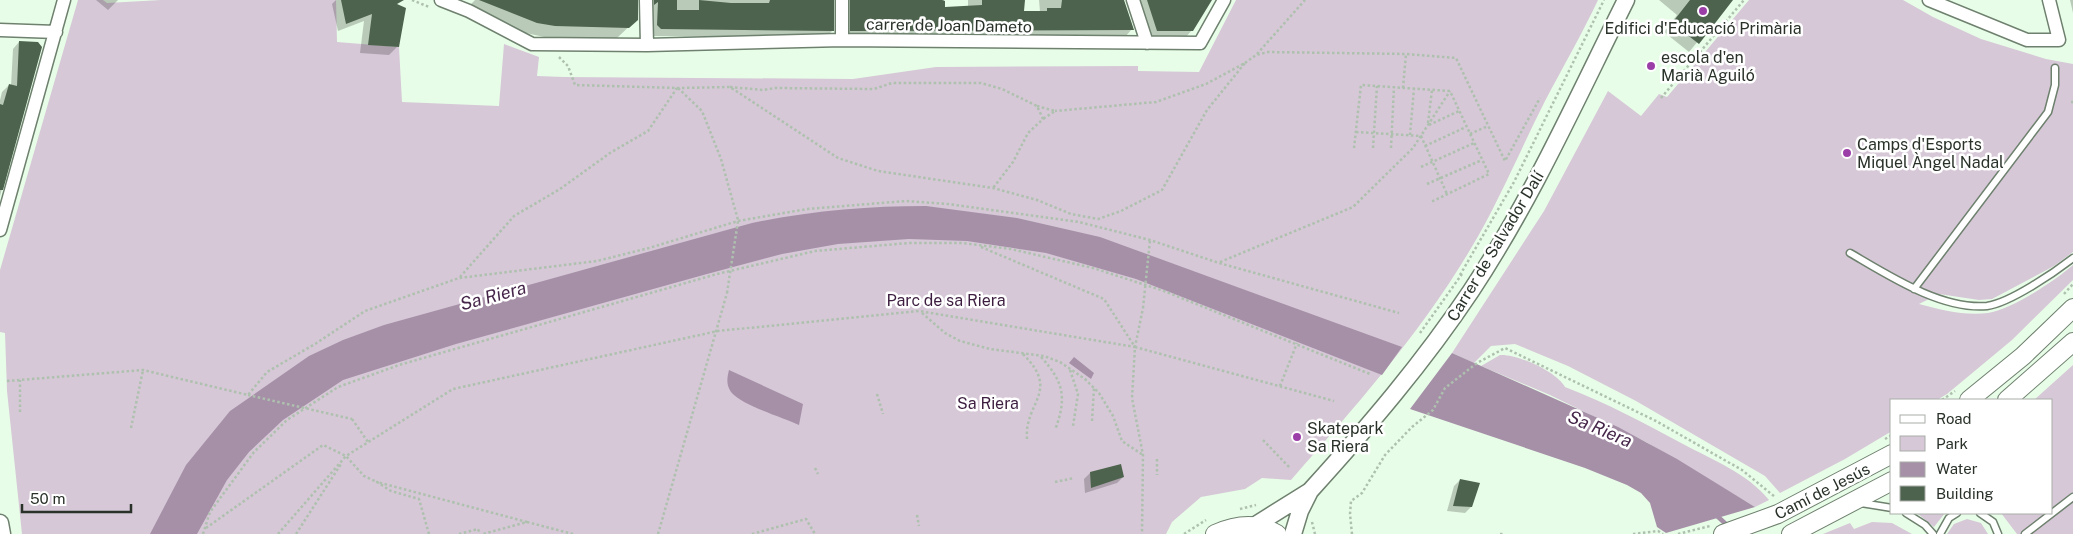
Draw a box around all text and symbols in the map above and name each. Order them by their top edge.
marker: Edifici d'Educació Primària [1697,5,1709,17]
street label: carrer de Joan Dameto [866,15,1032,36]
place label: Edifici d'Educació Primària [1604,19,1802,38]
place label: escola d'en Marià Aguiló [1661,48,1755,85]
marker: escola d'en Marià Aguiló [1645,60,1657,72]
place label: Camps d'Esports Miquel Àngel Nadal [1857,135,2004,172]
marker: Camps d'Esports Miquel Àngel Nadal [1841,147,1853,159]
street label: Carrer de Salvador Dalí [1443,167,1548,325]
water label: Sa Riera [458,277,528,314]
park label: Parc de sa Riera [886,291,1006,310]
park label: Sa Riera [957,394,1019,413]
legend [1890,399,2053,514]
water label: Sa Riera [1565,406,1635,451]
text: Road [1936,410,1972,427]
place label: Skatepark Sa Riera [1307,419,1384,456]
marker: Skatepark Sa Riera [1291,431,1303,443]
text: Park [1936,435,1968,452]
street label: Camí de Jesús [1771,459,1873,524]
text: Water [1936,460,1978,477]
scale bar [22,482,131,514]
text: Building [1936,485,1994,502]
text: 50 m [30,490,65,507]

